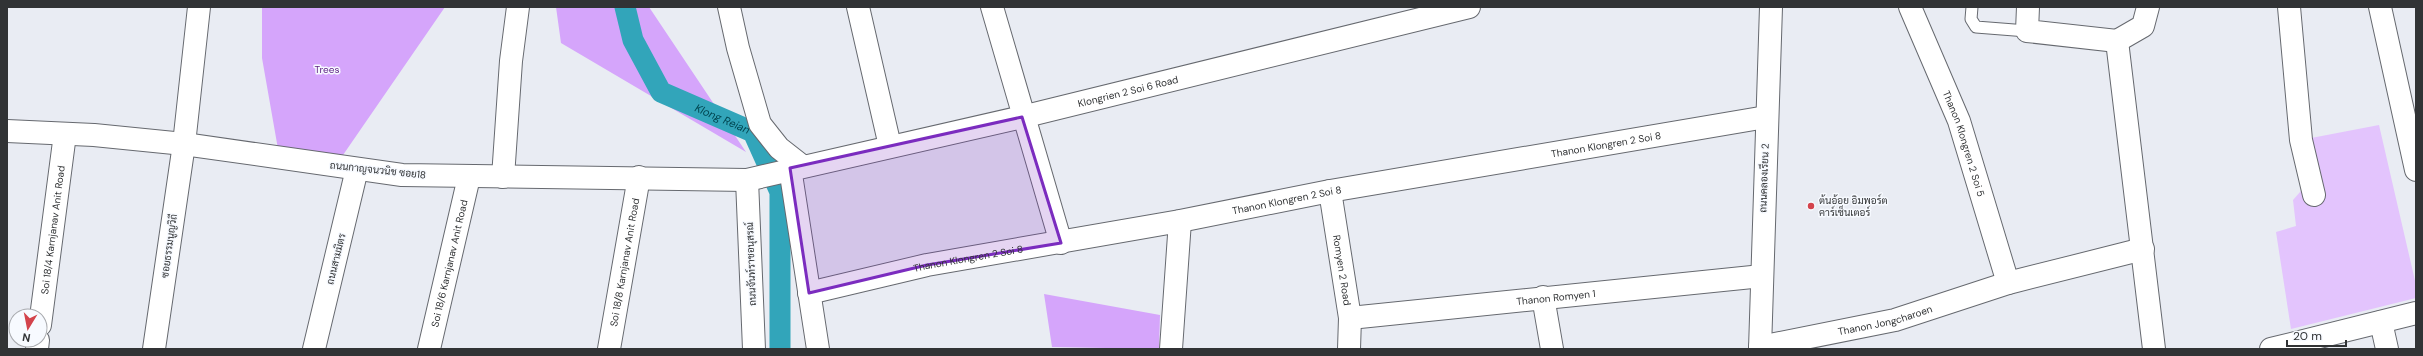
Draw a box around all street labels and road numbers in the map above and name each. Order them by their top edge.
street label: Klongrien 2 Soi 6 Road [1076,72,1180,110]
street label: Thanon Klongren 2 Soi 5 [1940,88,1988,198]
street label: Thanon Klongren 2 Soi 8 [1550,128,1662,160]
street label: ถนนคลองเรียน 2 [1756,143,1772,213]
street label: ถนนกาญจนวนิช ซอย18 [329,158,427,182]
street label: Soi 18/4 Karnjanav Anit Road [38,165,67,295]
street label: Thanon Klongren 2 Soi 8 [1231,183,1343,217]
street label: Soi 18/8 Karnjanav Anit Road [607,197,642,328]
street label: Soi 18/6 Karnjanav Anit Road [428,198,470,328]
street label: ซอยธรรมนูญวิถี [158,213,181,279]
street label: ถนนจันท์ราชอนุสรณ์ [742,222,760,306]
street label: ถนนสามมิตร [323,232,349,286]
street label: Romyen 2 Road [1330,234,1354,306]
street label: Thanon Klongren 2 Soi 8 [912,242,1024,275]
street label: Thanon Romyen 1 [1516,287,1596,308]
street label: Thanon Jongcharoen [1837,302,1934,338]

